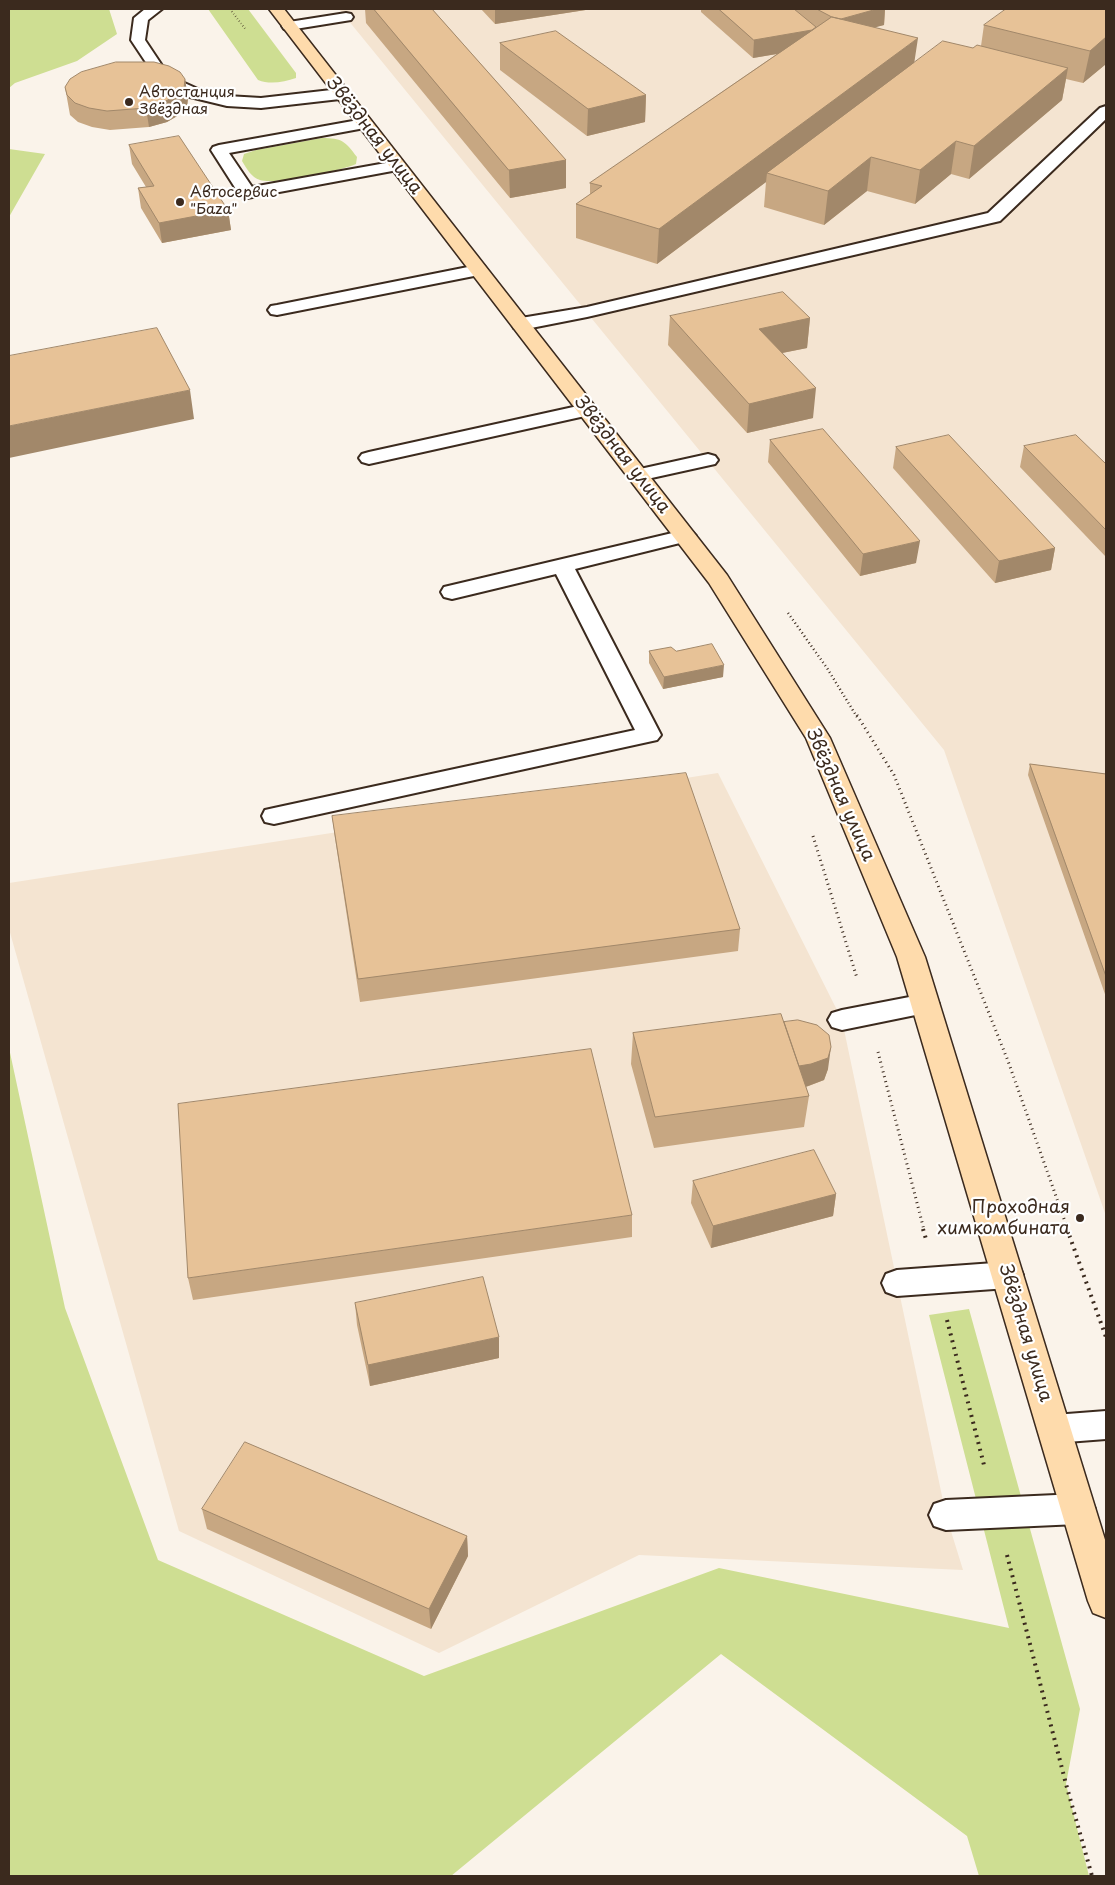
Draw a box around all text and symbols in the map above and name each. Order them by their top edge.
street label: Звёздная улица [322,73,426,199]
place label: Автостанция Звёздная [139,84,235,119]
marker: Автостанция Звёздная [123,96,135,108]
place label: Автосервис "Баzа" [190,184,277,219]
marker: Автосервис "Баzа" [174,196,186,208]
street label: Звёздная улица [570,392,674,518]
street label: Звёздная улица [801,725,879,865]
place label: Проходная химкомбината [937,1197,1070,1240]
marker: Проходная химкомбината [1074,1212,1086,1224]
street label: Звёздная улица [994,1262,1056,1404]

